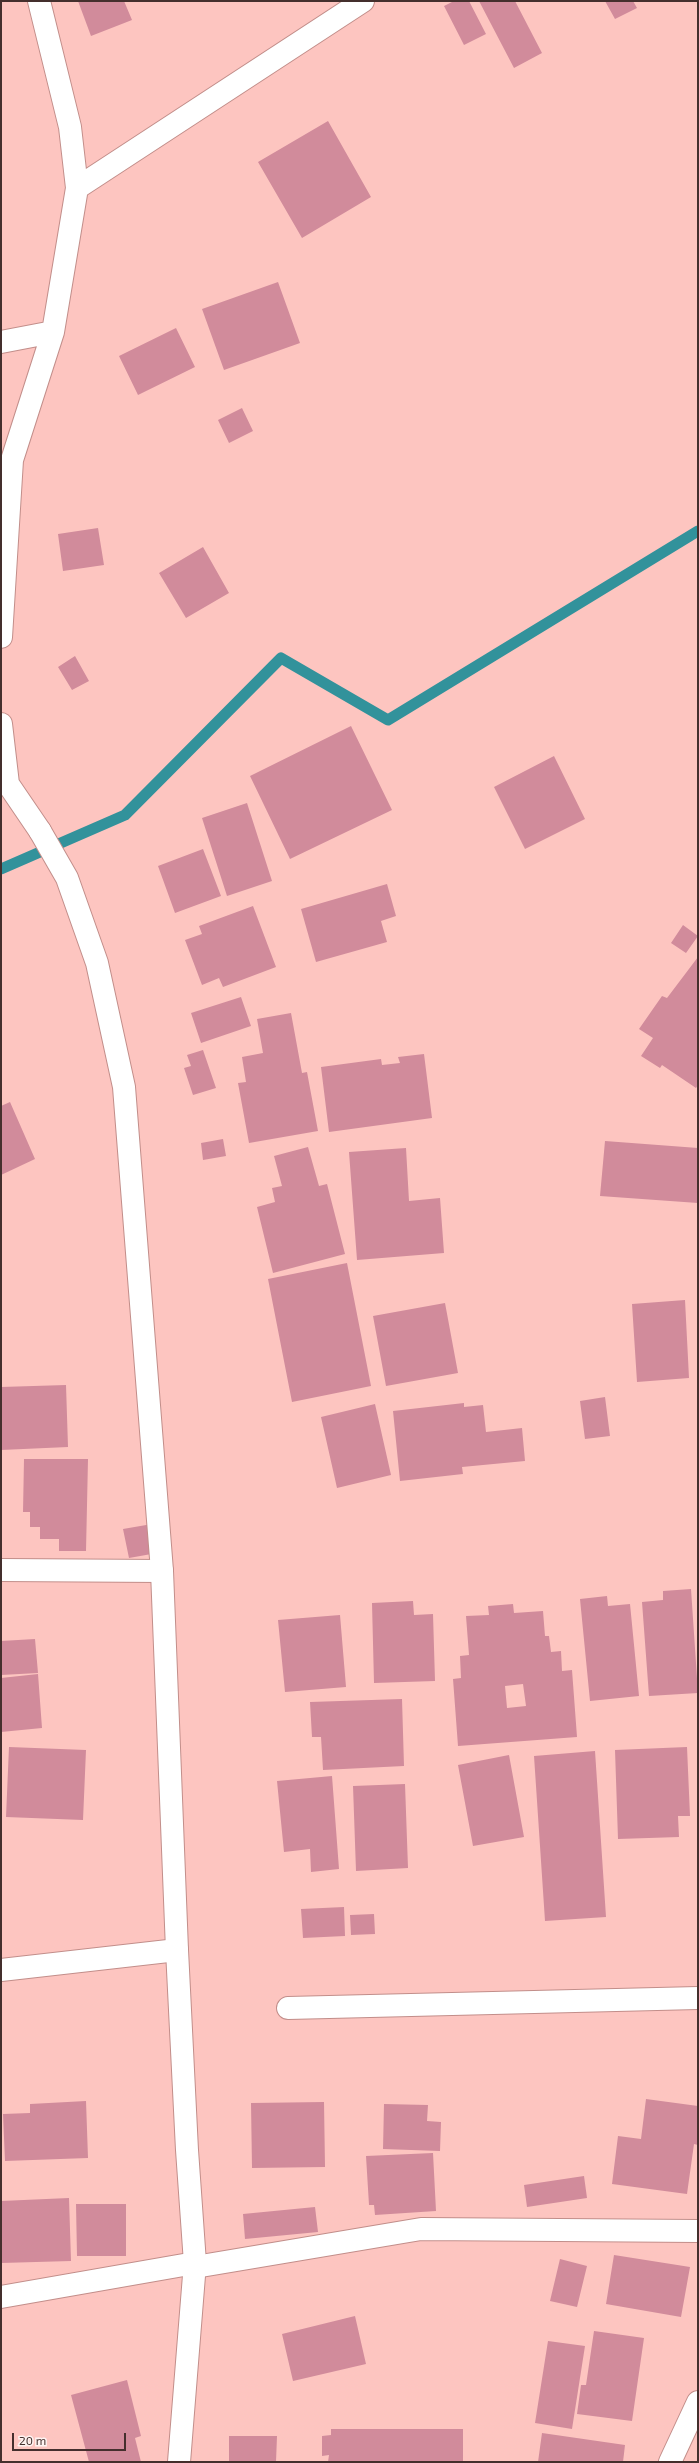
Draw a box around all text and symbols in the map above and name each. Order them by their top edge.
scale bar [14,2425,128,2451]
text: 20 m [19,2433,46,2447]

